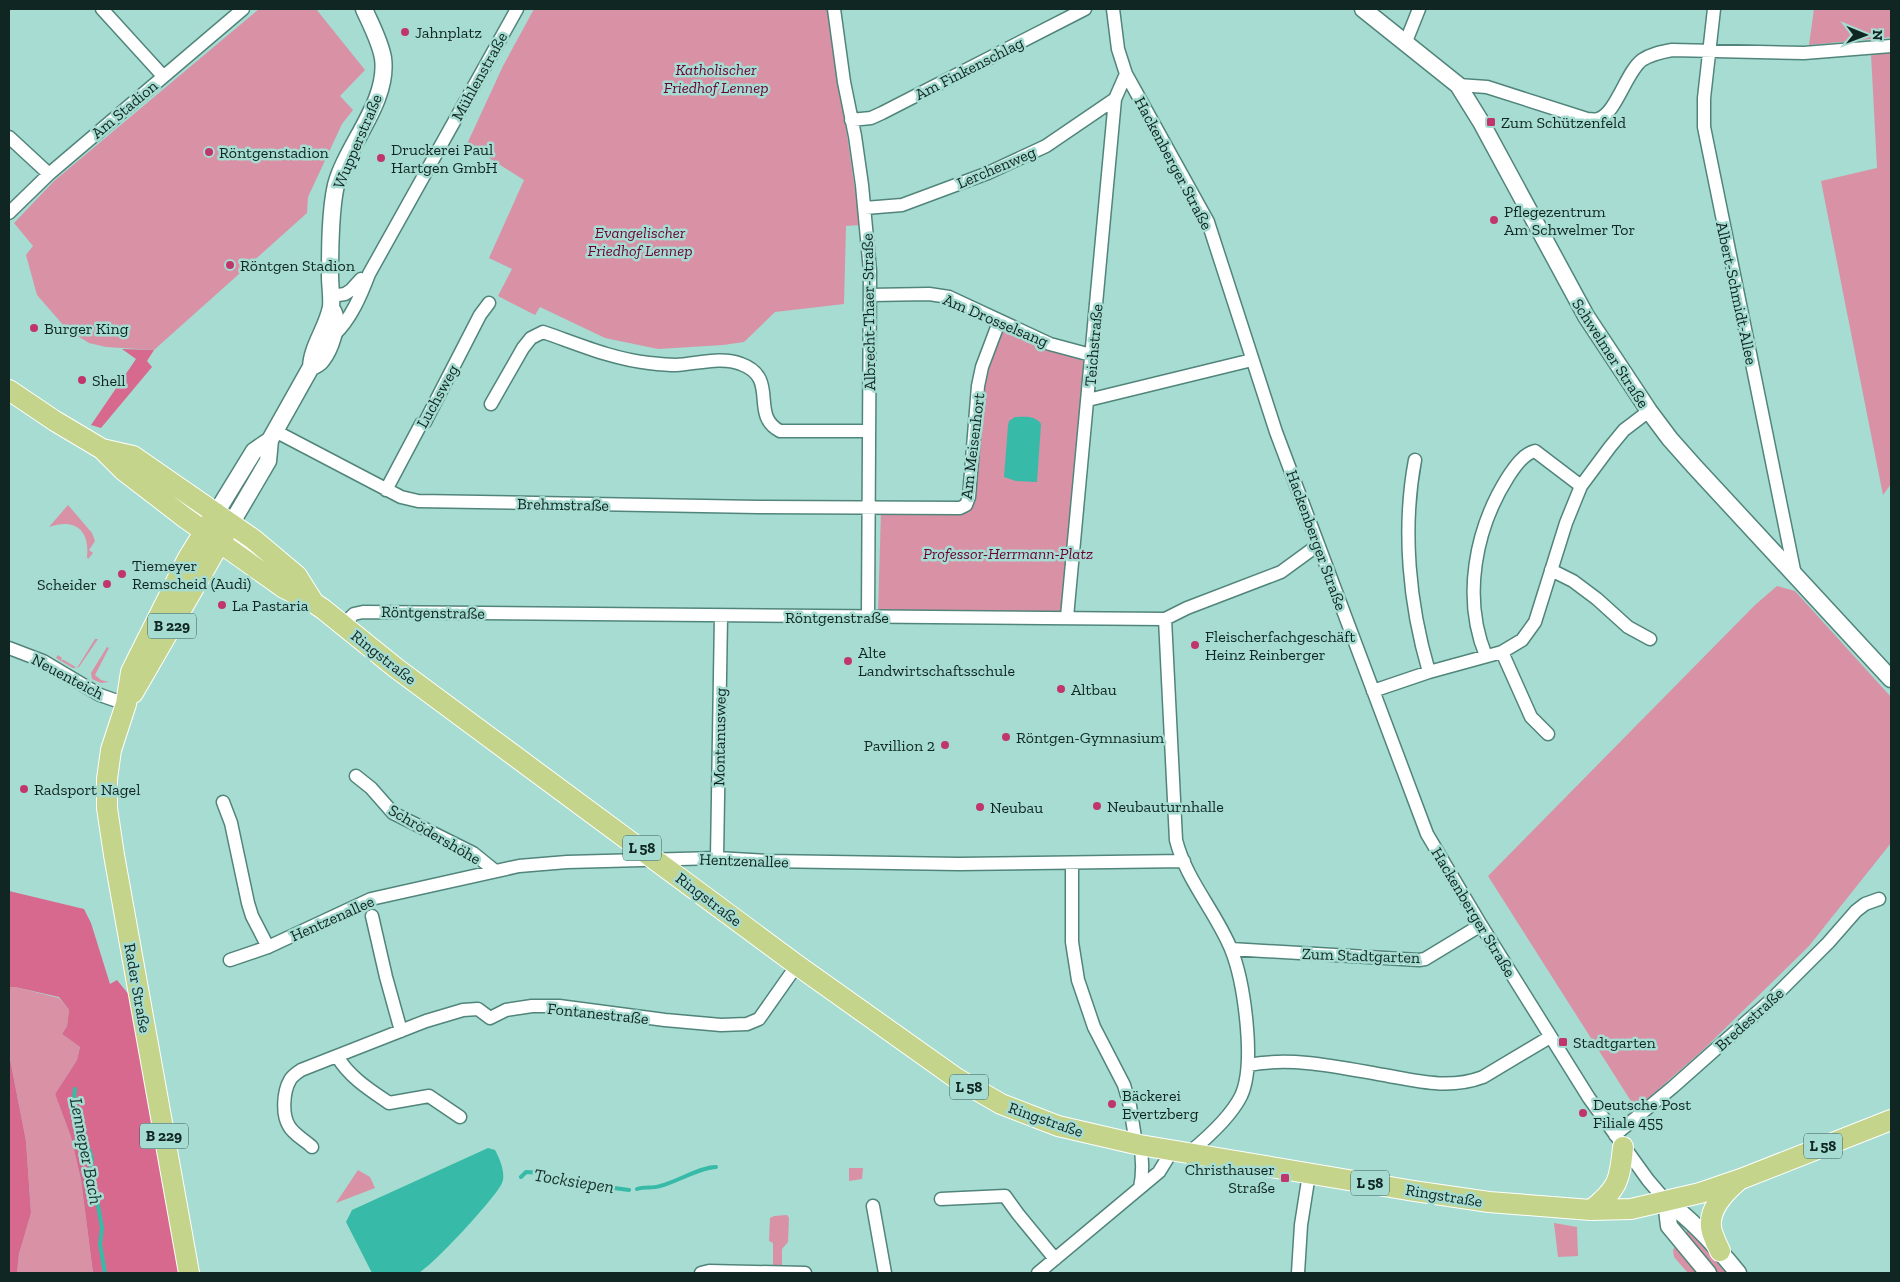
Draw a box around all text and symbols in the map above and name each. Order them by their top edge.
north arrow [1840,10,1890,60]
place label: Jahnplatz [415,23,482,42]
marker: Jahnplatz [399,26,411,38]
street label: Mühlenstraße [447,29,512,124]
text: N [1869,30,1886,41]
street label: Am Finkenschlag [912,33,1027,104]
park label: Katholischer Friedhof Lennep [663,60,769,97]
street label: Am Stadion [87,76,162,143]
street label: Wupperstraße [329,91,386,191]
street label: Hackenberger Straße [1130,94,1217,233]
place label: Zum Schützenfeld [1501,113,1626,132]
marker: Zum Schützenfeld [1485,116,1497,128]
place label: Druckerei Paul Hartgen GmbH [391,140,498,177]
street label: Lerchenweg [954,142,1039,193]
place label: Röntgenstadion [219,143,330,162]
marker: Röntgenstadion [203,146,215,158]
marker: Druckerei Paul Hartgen GmbH [375,152,387,164]
place label: Pflegezentrum Am Schwelmer Tor [1504,202,1635,239]
marker: Pflegezentrum Am Schwelmer Tor [1488,214,1500,226]
street label: Albert-Schmidt-Allee [1712,220,1761,366]
park label: Evangelischer Friedhof Lennep [587,223,693,260]
street label: Albrecht-Thaer-Straße [858,233,879,391]
place label: Röntgen Stadion [240,256,356,275]
marker: Röntgen Stadion [224,259,236,271]
street label: Am Drosselsang [940,290,1051,351]
street label: Schwelmer Straße [1568,295,1653,412]
street label: Teichstraße [1080,303,1107,387]
place label: Burger King [44,319,129,338]
marker: Burger King [28,322,40,334]
street label: Luchsweg [412,361,463,431]
place label: Shell [92,371,126,390]
marker: Shell [76,374,88,386]
street label: Am Meisenhort [957,392,988,500]
street label: Hackenberger Straße [1282,467,1351,613]
street label: Brehmstraße [517,494,609,515]
park label: Professor-Herrmann-Platz [923,544,1093,563]
place label: Tiemeyer Remscheid (Audi) [132,556,251,593]
marker: Tiemeyer Remscheid (Audi) [116,568,128,580]
place label: Scheider [37,575,97,594]
marker: Scheider [101,578,113,590]
place label: La Pastaria [232,596,309,615]
marker: La Pastaria [216,599,228,611]
street label: Röntgenstraße [381,602,485,623]
street label: Röntgenstraße [785,608,889,627]
road number: B 229 [148,614,196,638]
street label: Ringstraße [347,626,420,689]
place label: Fleischerfachgeschäft Heinz Reinberger [1205,627,1355,664]
marker: Fleischerfachgeschäft Heinz Reinberger [1189,639,1201,651]
place label: Alte Landwirtschaftsschule [858,643,1015,680]
street label: Neuenteich [28,650,107,703]
marker: Alte Landwirtschaftsschule [842,655,854,667]
place label: Altbau [1071,680,1117,699]
marker: Altbau [1055,683,1067,695]
street label: Montanusweg [709,687,730,786]
place label: Röntgen-Gymnasium [1016,728,1164,747]
marker: Röntgen-Gymnasium [1000,731,1012,743]
place label: Pavillion 2 [864,736,935,755]
marker: Pavillion 2 [939,739,951,751]
place label: Radsport Nagel [34,780,140,799]
marker: Radsport Nagel [18,783,30,795]
place label: Neubauturnhalle [1107,797,1224,816]
place label: Neubau [990,798,1043,817]
street label: Schrödershöhe [385,800,484,869]
marker: Neubauturnhalle [1091,800,1103,812]
marker: Neubau [974,801,986,813]
road number: L 58 [623,836,661,860]
street label: Hackenberger Straße [1427,844,1520,981]
street label: Hentzenallee [699,849,789,872]
street label: Ringstraße [672,868,745,930]
street label: Hentzenallee [287,892,377,945]
street label: Rader Straße [120,942,155,1034]
street label: Zum Stadtgarten [1302,944,1421,967]
street label: Bredestraße [1711,984,1787,1055]
street label: Fontanestraße [546,999,650,1028]
place label: Stadtgarten [1573,1033,1657,1052]
marker: Stadtgarten [1557,1036,1569,1048]
road number: L 58 [950,1074,988,1100]
place label: Bäckerei Evertzberg [1122,1086,1199,1123]
place label: Deutsche Post Filiale 455 [1593,1095,1691,1132]
water label: Lenneper Bach [65,1096,107,1206]
street label: Ringstraße [1006,1098,1086,1141]
marker: Bäckerei Evertzberg [1106,1098,1118,1110]
marker: Deutsche Post Filiale 455 [1577,1107,1589,1119]
road number: B 229 [140,1124,188,1148]
road number: L 58 [1804,1134,1842,1158]
place label: Christhauser Straße [1185,1160,1275,1197]
water label: Tocksiepen [532,1164,616,1198]
road number: L 58 [1351,1170,1389,1196]
marker: Christhauser Straße [1279,1172,1291,1184]
street label: Ringstraße [1404,1180,1484,1211]

